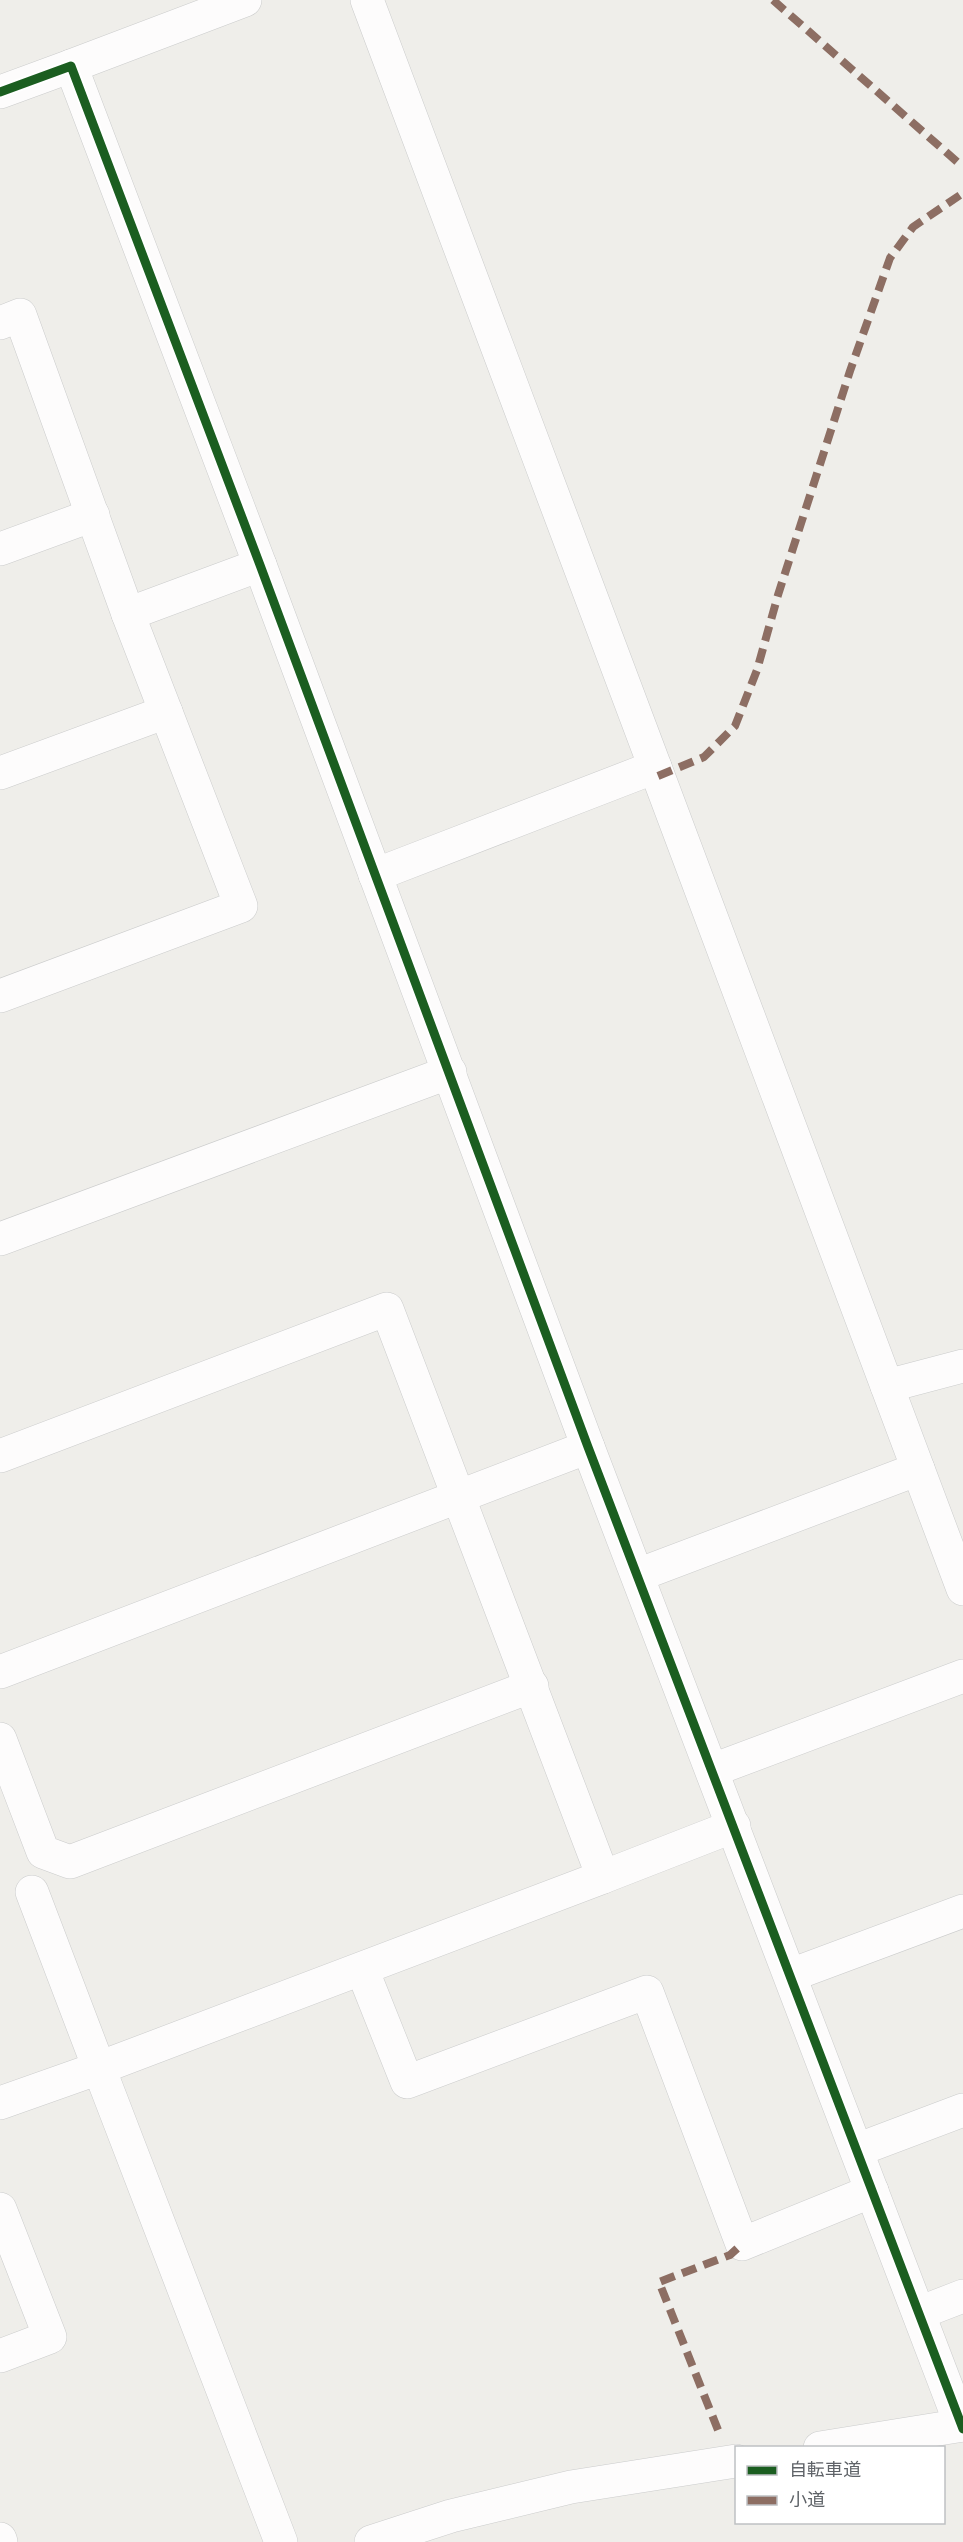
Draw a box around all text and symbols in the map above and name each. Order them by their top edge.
legend [735,2446,945,2524]
text: 自転車道 [789,2459,861,2481]
text: 小道 [789,2489,825,2511]

